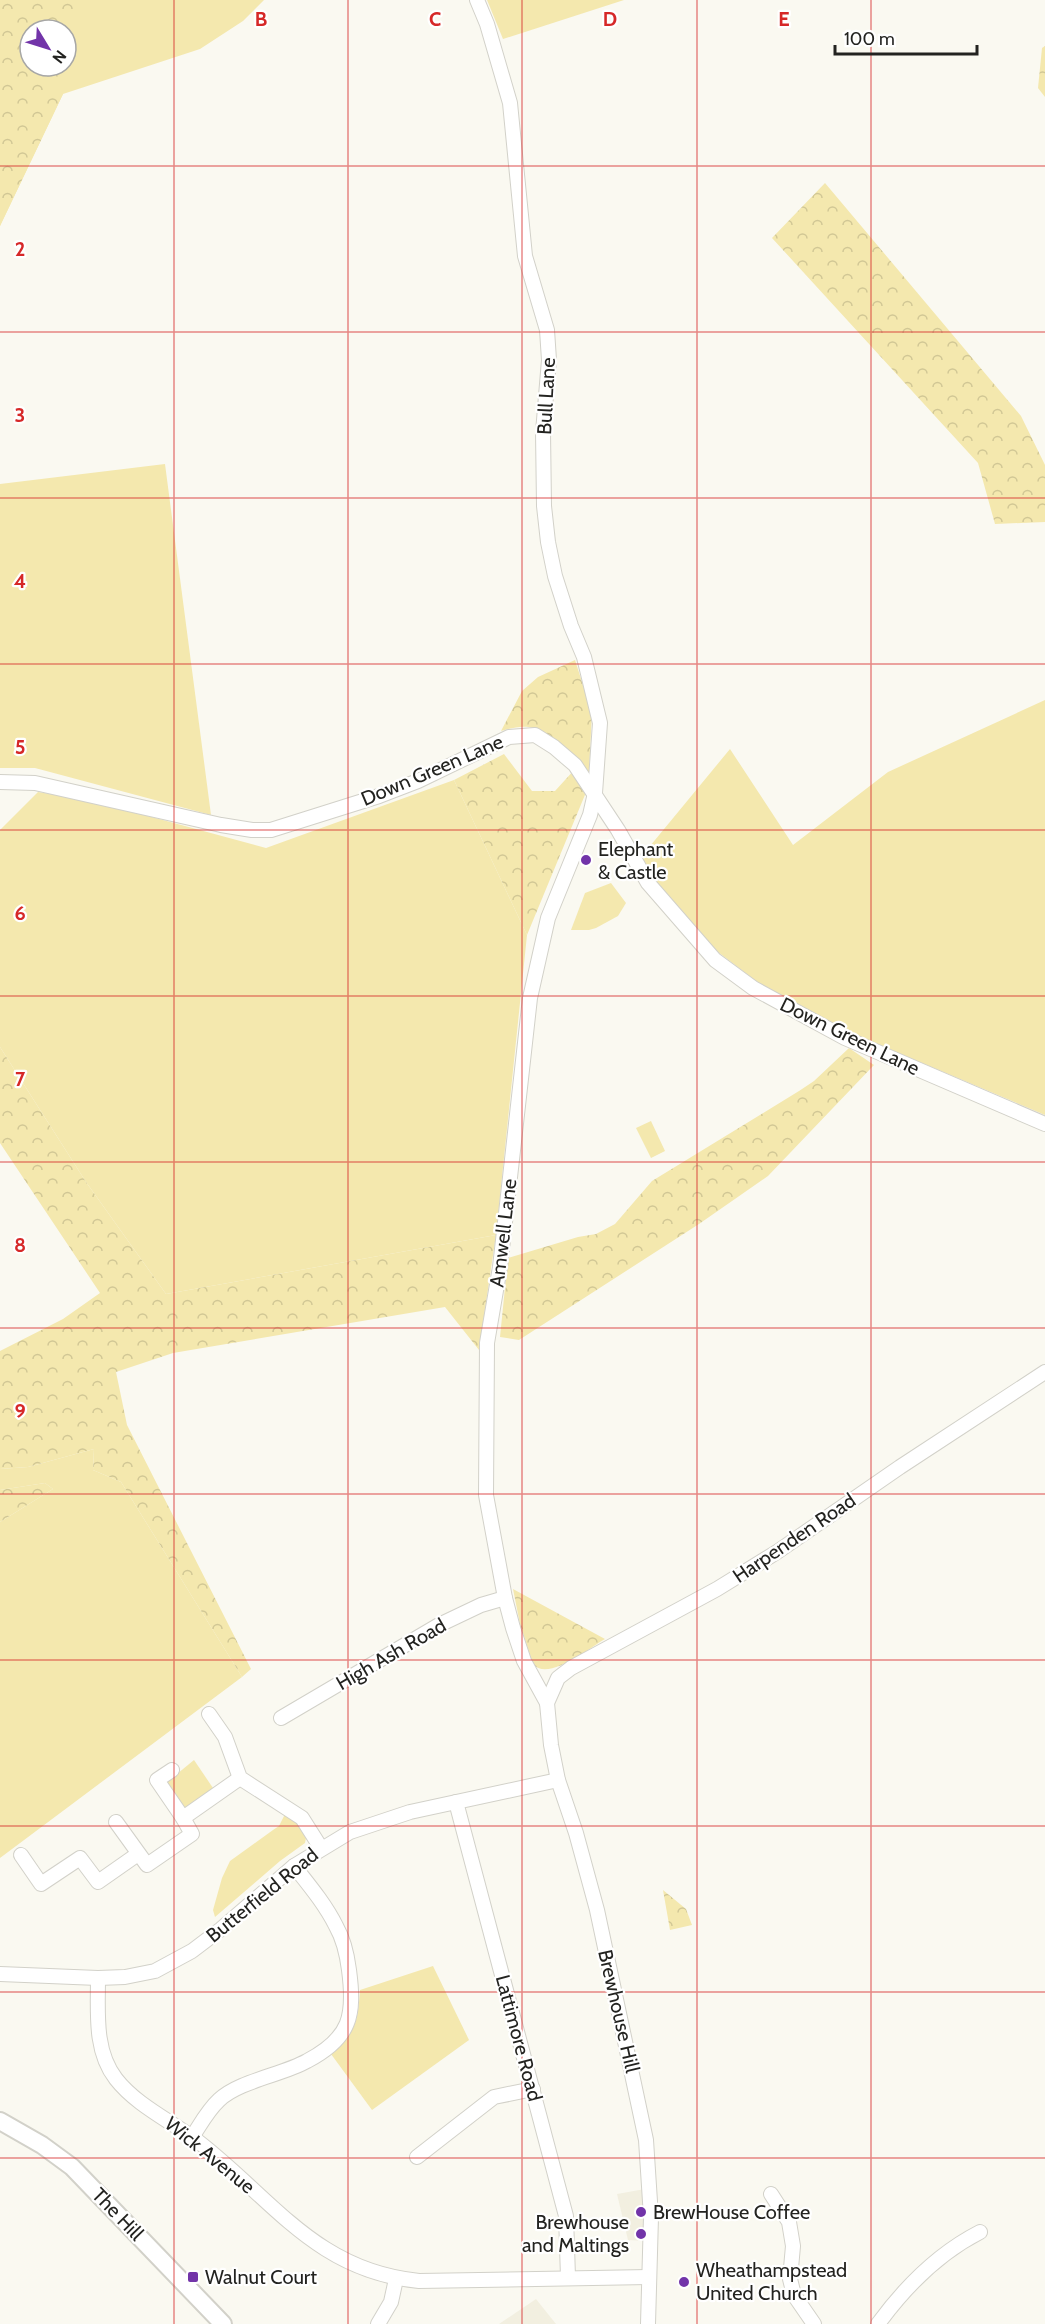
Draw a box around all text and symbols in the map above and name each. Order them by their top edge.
text: B [255,7,267,31]
text: C [429,7,441,31]
text: D [603,7,617,31]
text: E [778,7,790,31]
north arrow [18,18,78,78]
scale bar [835,18,978,56]
text: 100 m [844,28,895,50]
text: N [48,47,70,67]
text: 2 [15,237,25,261]
street label: Bull Lane [532,357,560,435]
text: 3 [15,403,25,427]
text: 4 [14,569,26,593]
street label: Down Green Lane [357,729,507,811]
text: 5 [15,735,25,759]
place label: Elephant & Castle [598,837,674,884]
marker: Elephant & Castle [579,853,593,867]
text: 6 [14,901,26,925]
street label: Down Green Lane [776,992,924,1080]
text: 7 [15,1067,26,1091]
street label: Amwell Lane [484,1177,522,1289]
text: 8 [14,1233,26,1257]
text: 9 [14,1399,26,1423]
street label: Harpenden Road [728,1488,860,1588]
street label: High Ash Road [332,1613,450,1695]
street label: Butterfield Road [201,1843,323,1947]
street label: Brewhouse Hill [593,1947,645,2075]
street label: Lattimore Road [491,1972,547,2104]
street label: Wick Avenue [160,2111,260,2199]
street label: The Hill [87,2183,149,2245]
place label: BrewHouse Coffee [653,2200,810,2224]
marker: BrewHouse Coffee [634,2205,648,2219]
place label: Brewhouse and Maltings [522,2210,629,2257]
marker: Brewhouse and Maltings [634,2227,648,2241]
place label: Wheathampstead United Church [696,2258,847,2305]
place label: Walnut Court [205,2265,317,2289]
marker: Walnut Court [186,2270,200,2284]
marker: Wheathampstead United Church [677,2275,691,2289]

